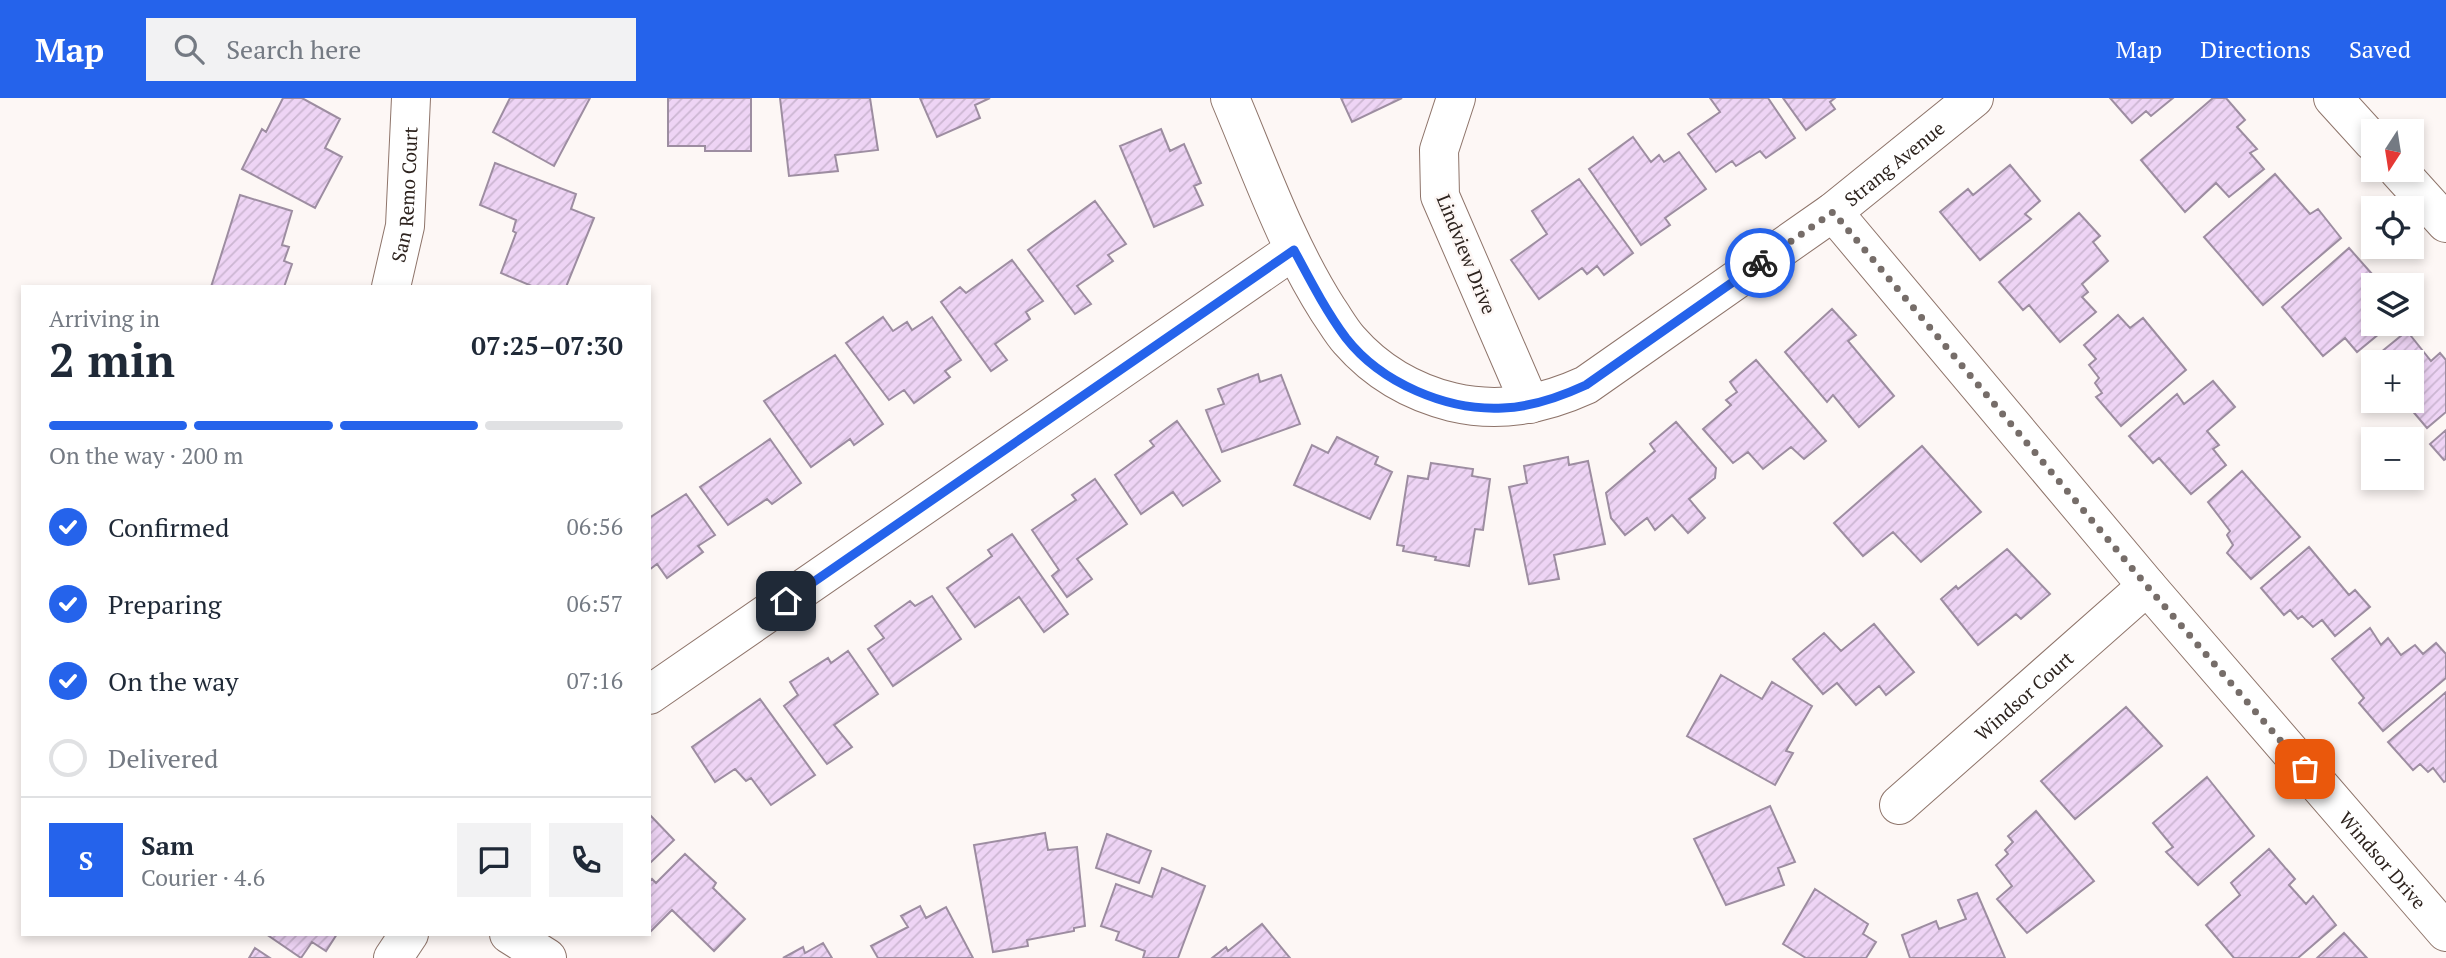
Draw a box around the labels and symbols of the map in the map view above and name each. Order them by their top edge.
street label: Strang Avenue [1839,115,1949,211]
north arrow [2361,119,2424,182]
street label: San Remo Court [385,126,422,265]
street label: Lindview Drive [1432,191,1502,317]
courier [1725,228,1795,298]
pin [756,571,816,631]
street label: Windsor Court [1969,645,2078,745]
pin [2275,739,2335,799]
street label: Windsor Drive [2334,806,2433,914]

